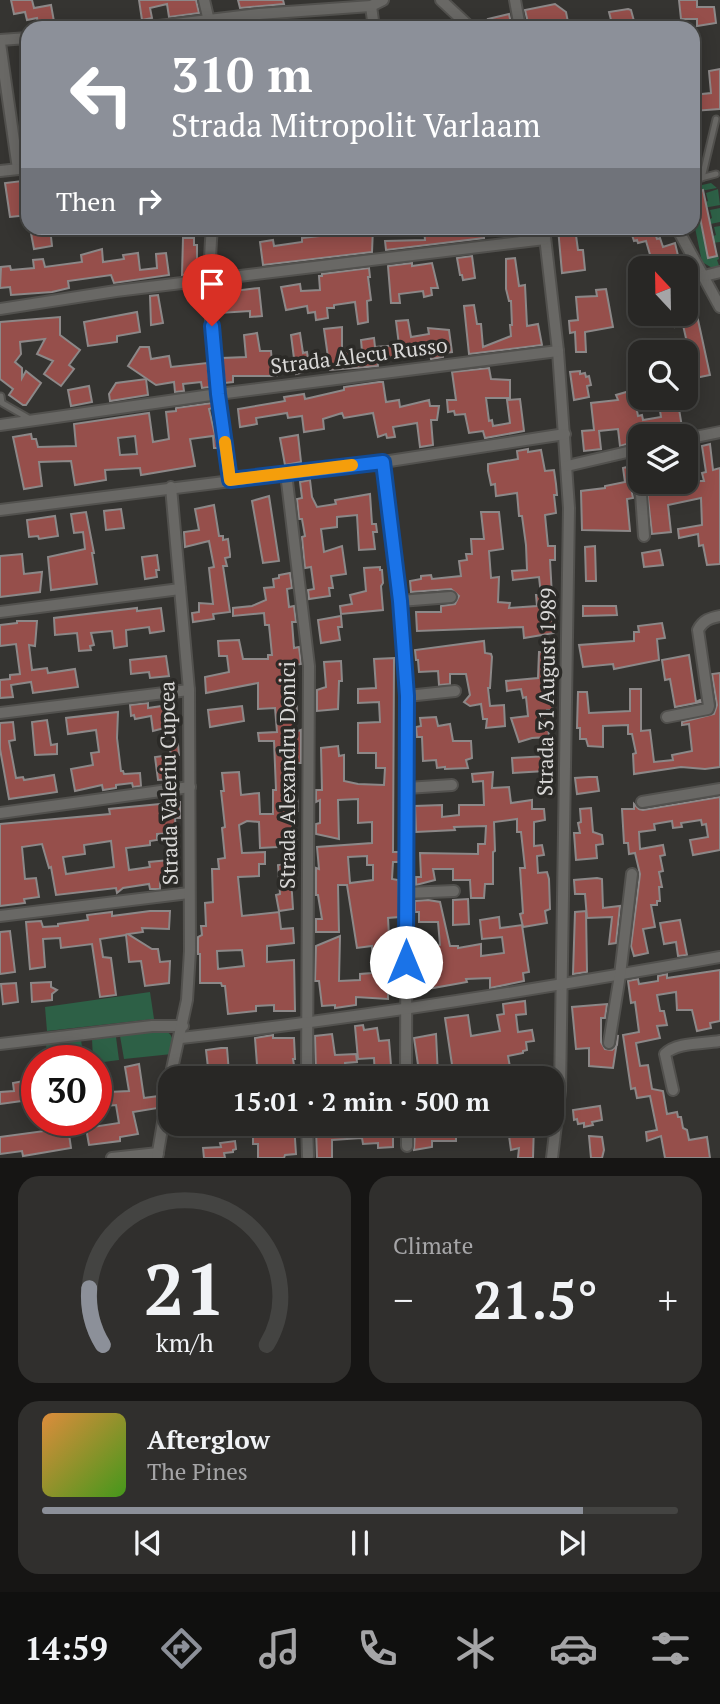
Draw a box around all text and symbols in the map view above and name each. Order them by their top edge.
text: 310 m [171,41,313,106]
icon: left [56,49,147,140]
text: Strada Mitropolit Varlaam [171,104,541,146]
icon: right [130,182,168,220]
text: Then [56,184,116,218]
pin [182,254,242,326]
north arrow [628,256,698,326]
map controls [628,256,698,494]
icon: arrive [193,265,231,303]
street label: Strada Alecu Russo [269,330,449,380]
button: search [628,340,698,410]
button: layers [628,424,698,494]
street label: Strada 31 August 1989 [530,588,562,796]
street label: Strada Alexandru Donici [273,661,301,889]
street label: Strada Valeriu Cupcea [152,680,184,885]
position arrow [369,925,443,999]
speed limit sign: 30 [21,1045,112,1136]
text: 15:01 · 2 min · 500 m [232,1084,490,1118]
text: Climate [393,1230,473,1261]
text: 21 [143,1240,226,1337]
text: 21.5° [473,1265,598,1334]
text: − [393,1275,413,1325]
text: + [658,1275,678,1325]
text: km/h [156,1326,214,1359]
text: Afterglow [147,1422,270,1456]
text: The Pines [147,1456,248,1487]
icon: previous [129,1524,167,1562]
icon: pause [341,1524,379,1562]
icon: next [553,1524,591,1562]
icon: directions [157,1624,206,1673]
icon: music [255,1624,304,1673]
icon: phone [353,1624,402,1673]
icon: climate [451,1624,500,1673]
icon: car [549,1624,598,1673]
icon: filters [646,1624,695,1673]
text: 14:59 [24,1627,108,1669]

